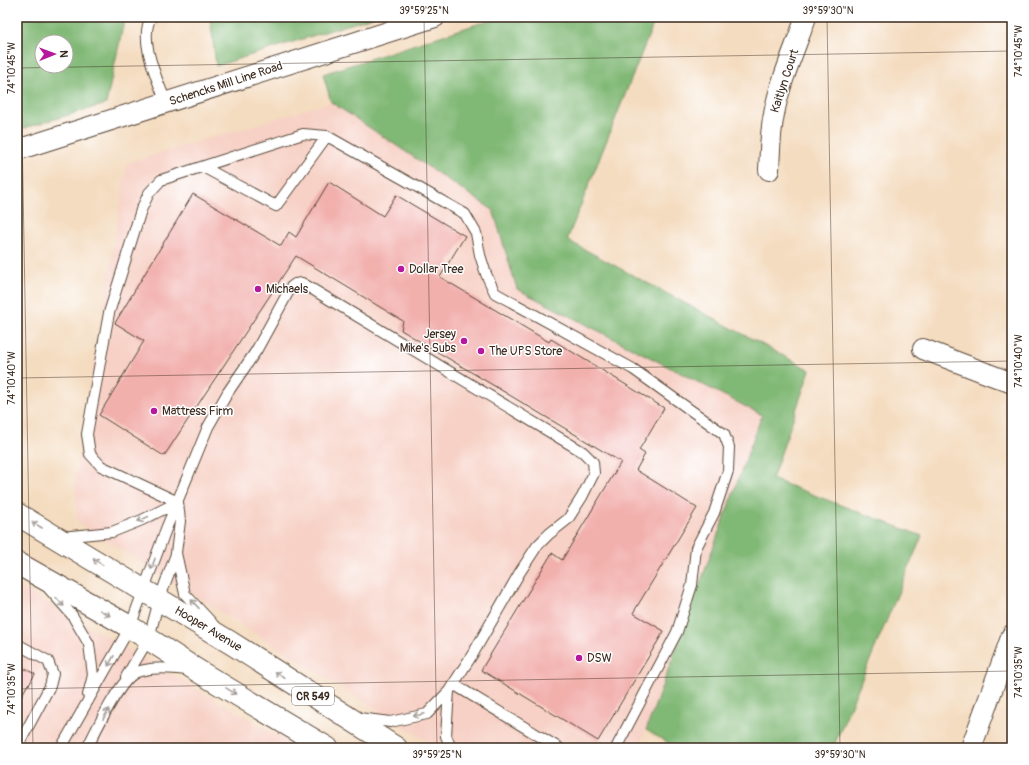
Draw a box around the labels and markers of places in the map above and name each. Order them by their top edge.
place label: Dollar Tree [409,262,463,277]
marker: Dollar Tree [396,264,406,274]
place label: Michaels [266,282,309,297]
marker: Michaels [253,284,263,294]
place label: Jersey Mike's Subs [400,327,457,356]
marker: Jersey Mike's Subs [459,336,469,346]
place label: The UPS Store [489,344,562,359]
marker: The UPS Store [476,346,486,356]
place label: Mattress Firm [162,404,233,419]
marker: Mattress Firm [149,406,159,416]
place label: DSW [587,651,612,666]
marker: DSW [574,653,584,663]

